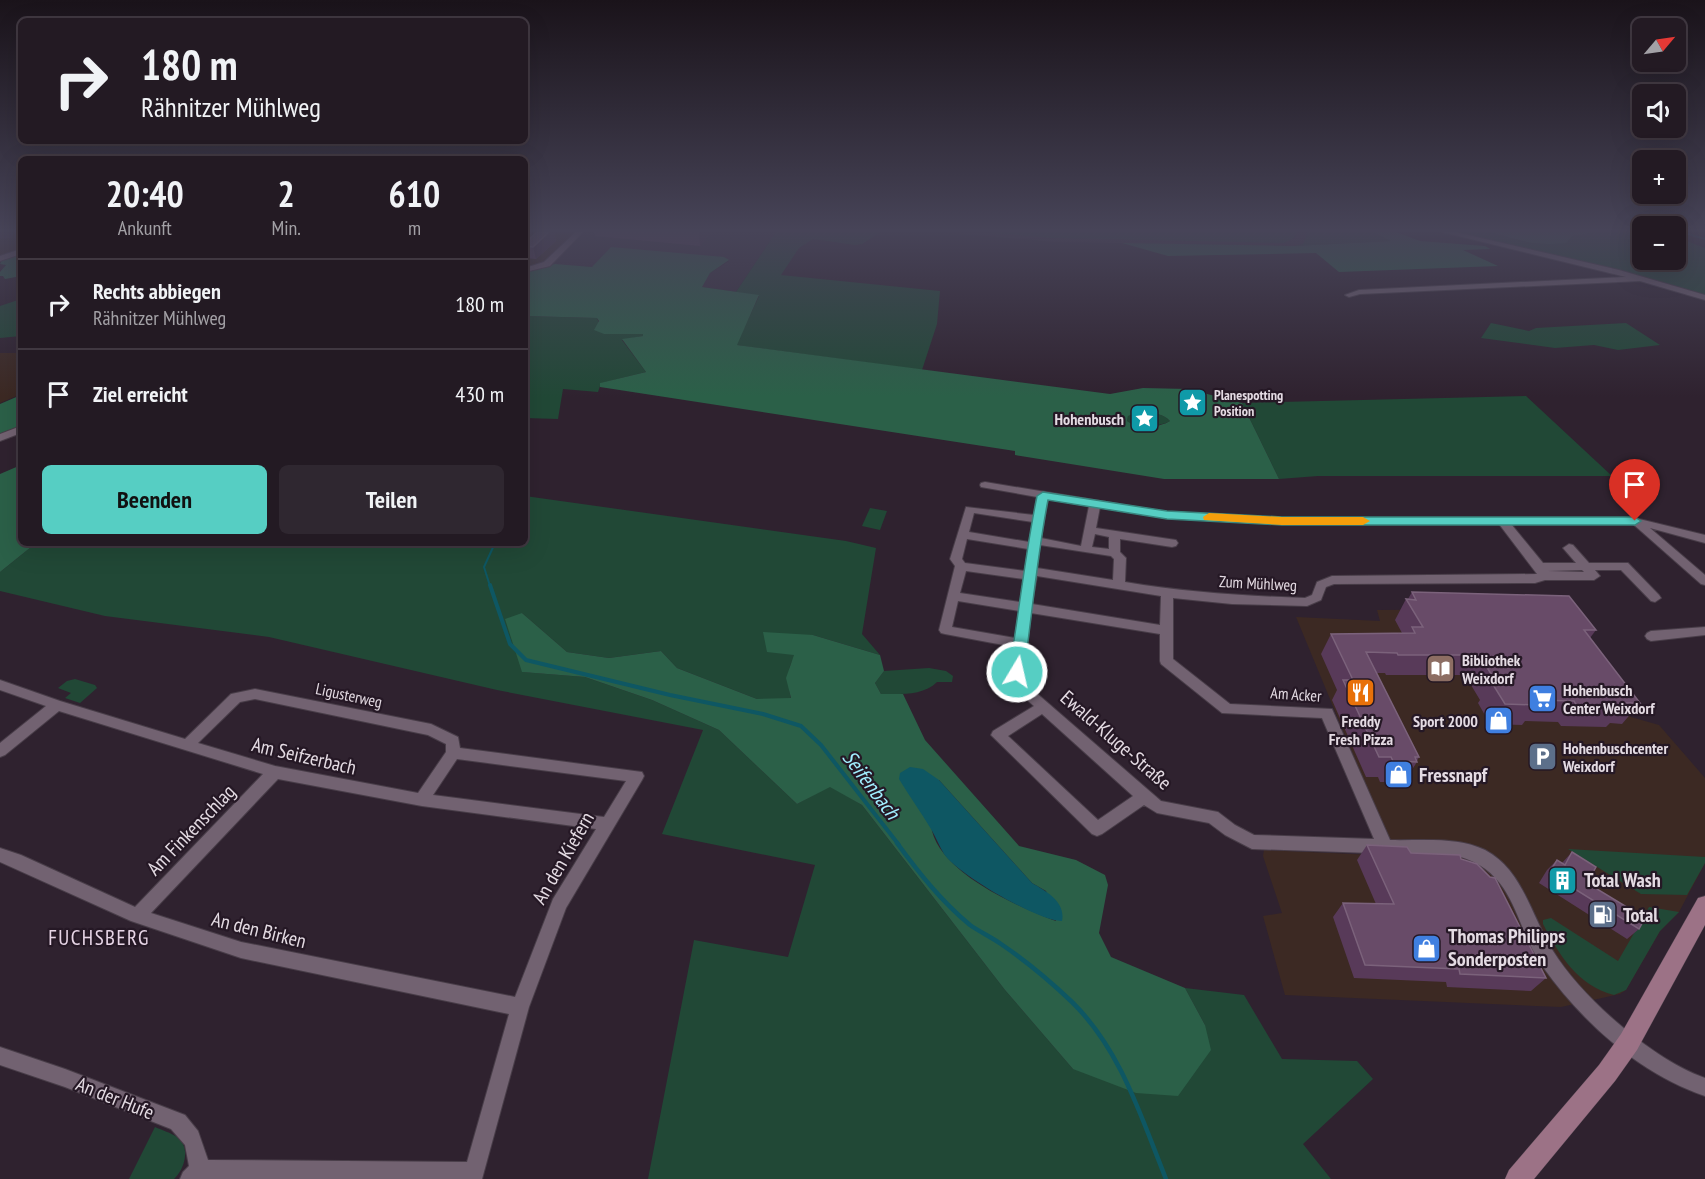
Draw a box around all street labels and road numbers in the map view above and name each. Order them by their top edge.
street label: Zum Mühlweg [1218,571,1298,595]
street label: Ligusterweg [314,678,384,712]
street label: Am Acker [1270,682,1323,706]
street label: Ewald-Kluge-Straße [1055,685,1177,795]
street label: Am Seifzerbach [249,731,359,781]
street label: Am Finkenschlag [141,779,241,881]
street label: An den Kiefern [526,807,600,909]
street label: An den Birken [209,906,309,954]
street label: An der Hufe [72,1071,158,1125]

